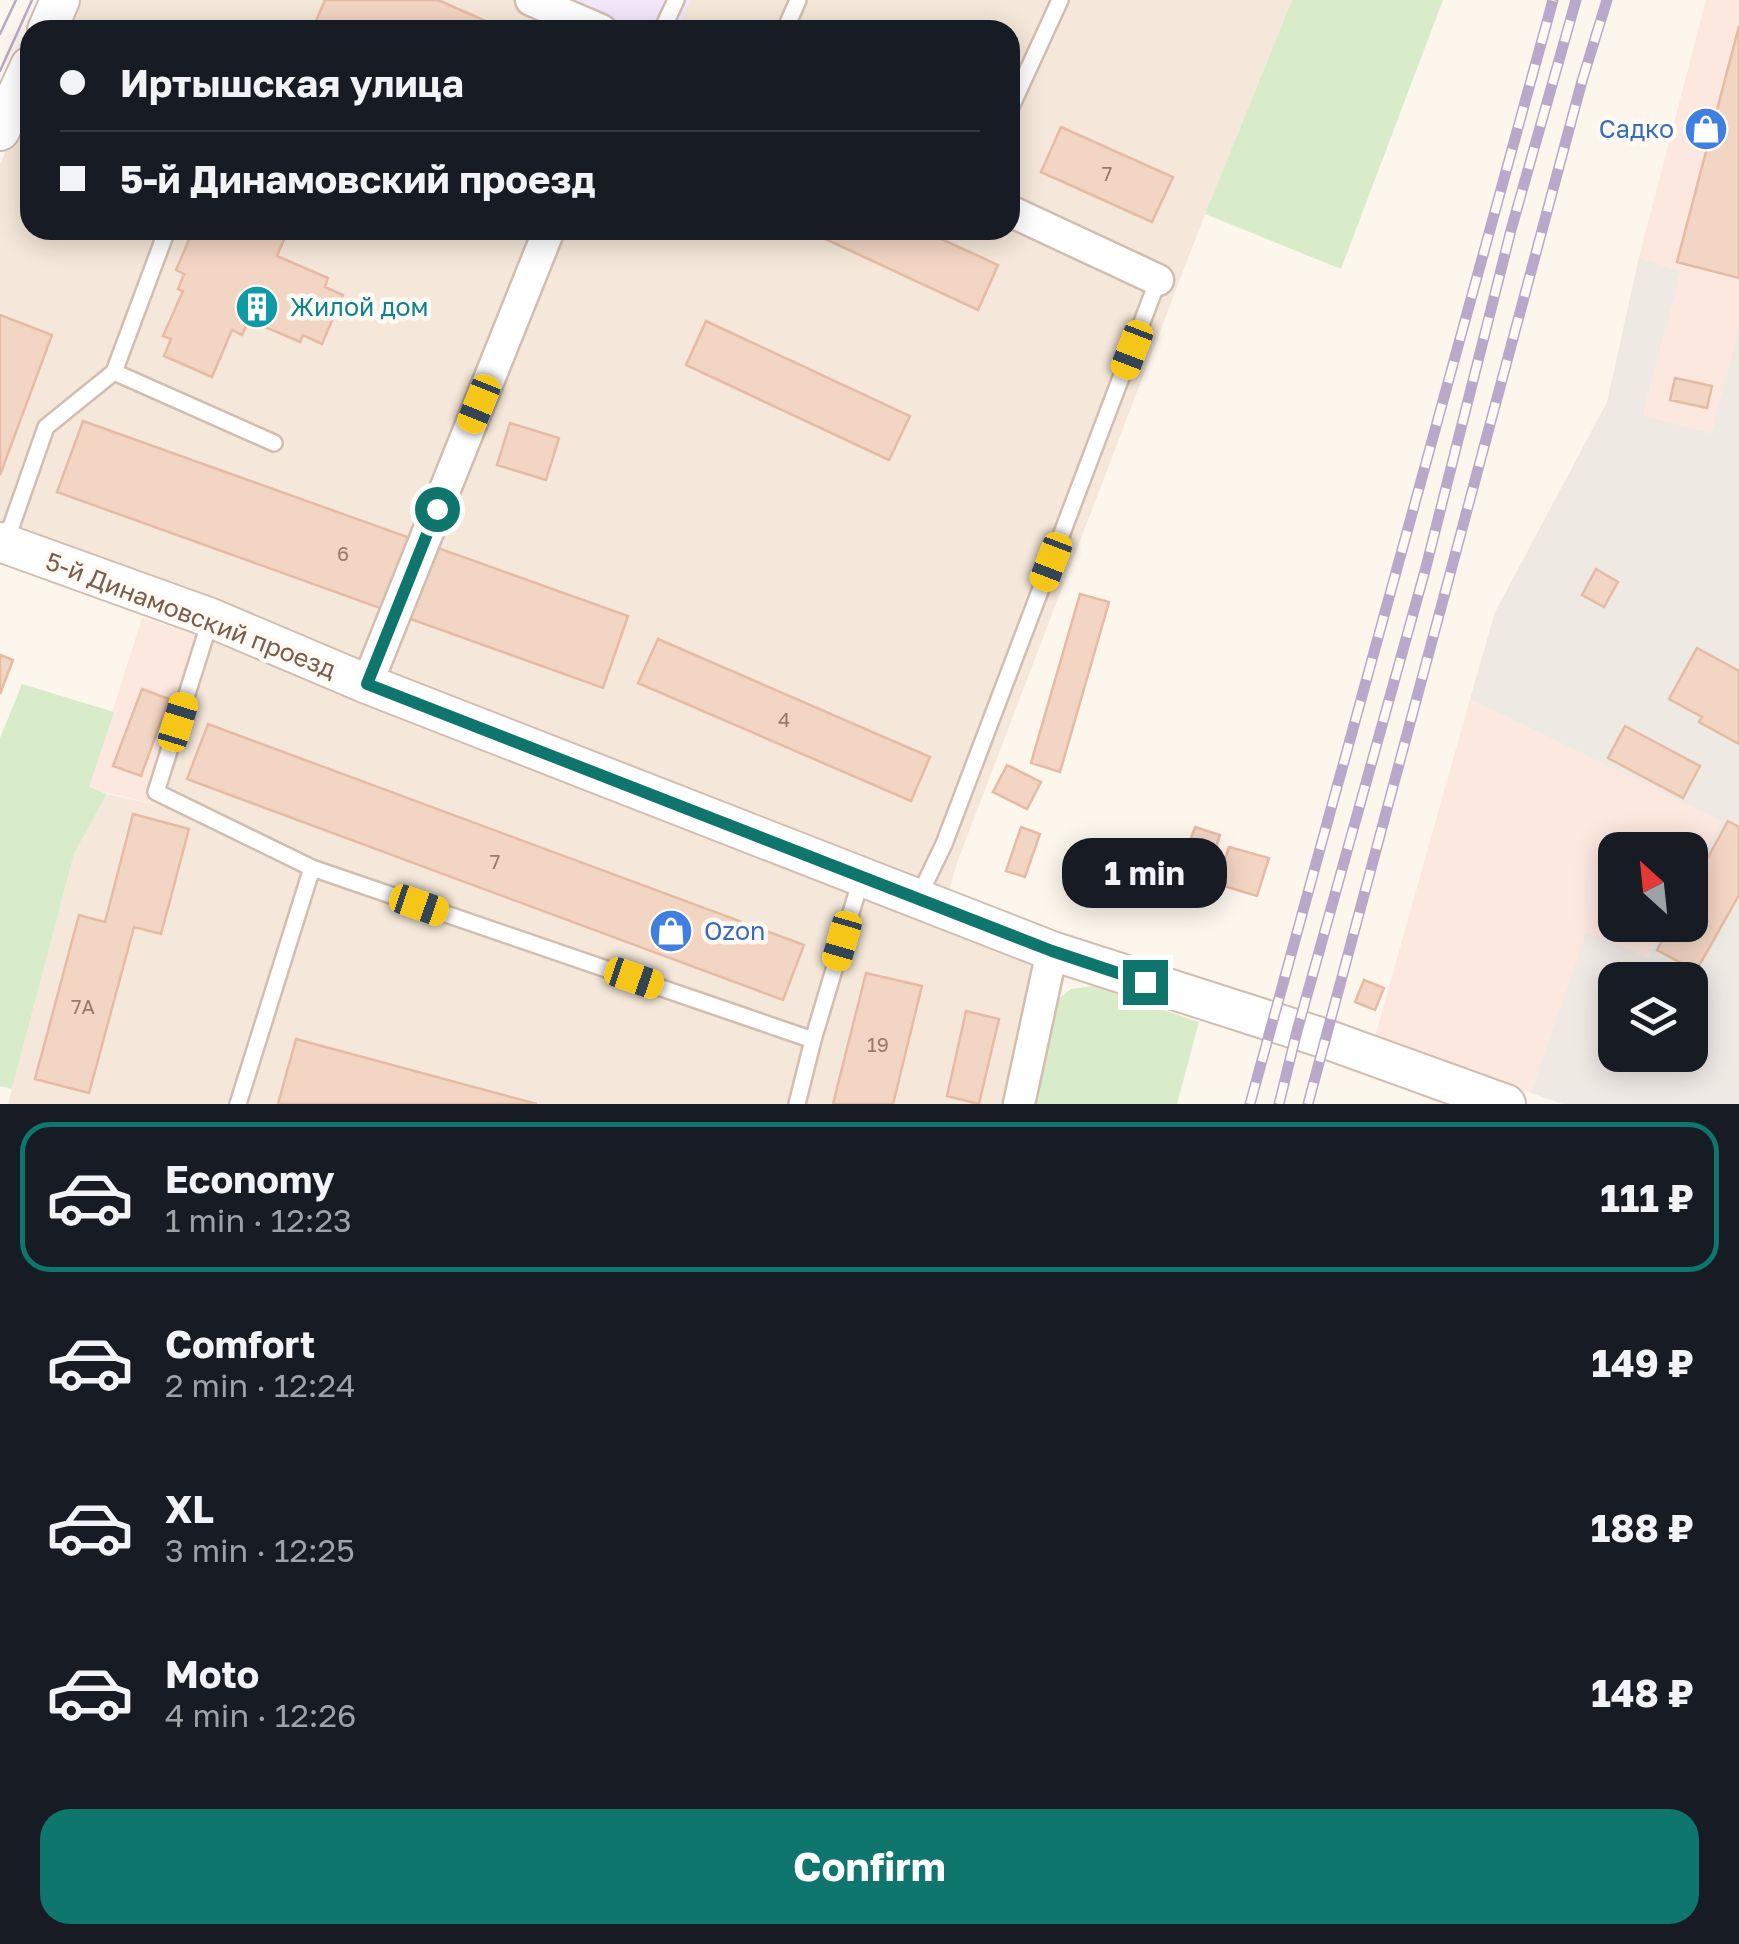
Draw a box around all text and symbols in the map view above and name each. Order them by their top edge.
text: Иртышская улица [120,60,464,105]
shop icon: Садко [1683,106,1729,152]
place label: Садко [1599,113,1674,144]
text: 5-й Динамовский проезд [120,156,595,201]
house number: 7 [1102,161,1112,185]
building icon: Жилой дом [234,284,280,330]
place label: Жилой дом [290,291,429,322]
car [1107,317,1157,383]
car [454,371,504,437]
route start [415,487,460,532]
car [1026,529,1076,595]
house number: 6 [337,541,349,565]
street label: 5-й Динамовский проезд [42,545,341,684]
car [155,689,201,755]
house number: 4 [778,707,790,731]
north arrow [1598,832,1708,942]
map controls [1598,832,1708,1072]
callout: 1 min [1062,837,1228,907]
house number: 7 [490,849,500,873]
text: 1 min [1104,854,1185,892]
car [386,881,452,929]
shop icon: Ozon [648,908,694,954]
car [819,908,865,974]
place label: Ozon [704,915,765,946]
car [601,954,667,1002]
route end [1123,960,1168,1005]
button: layers [1598,962,1708,1072]
house number: 7А [71,994,95,1018]
house number: 19 [867,1032,889,1056]
icon: car [45,1152,135,1242]
text: Economy [165,1156,334,1201]
text: 111 ₽ [1600,1175,1694,1220]
text: 1 min · 12:23 [165,1201,352,1239]
icon: car [45,1317,135,1407]
text: Comfort [165,1321,315,1366]
text: 149 ₽ [1591,1340,1694,1385]
text: 2 min · 12:24 [165,1366,356,1404]
icon: car [45,1482,135,1572]
text: XL [165,1486,214,1531]
text: 188 ₽ [1591,1505,1694,1550]
text: 3 min · 12:25 [165,1531,355,1569]
icon: car [45,1647,135,1737]
text: Moto [165,1651,259,1696]
text: 148 ₽ [1591,1670,1694,1715]
text: 4 min · 12:26 [165,1696,356,1734]
button: Confirm [40,1809,1699,1924]

